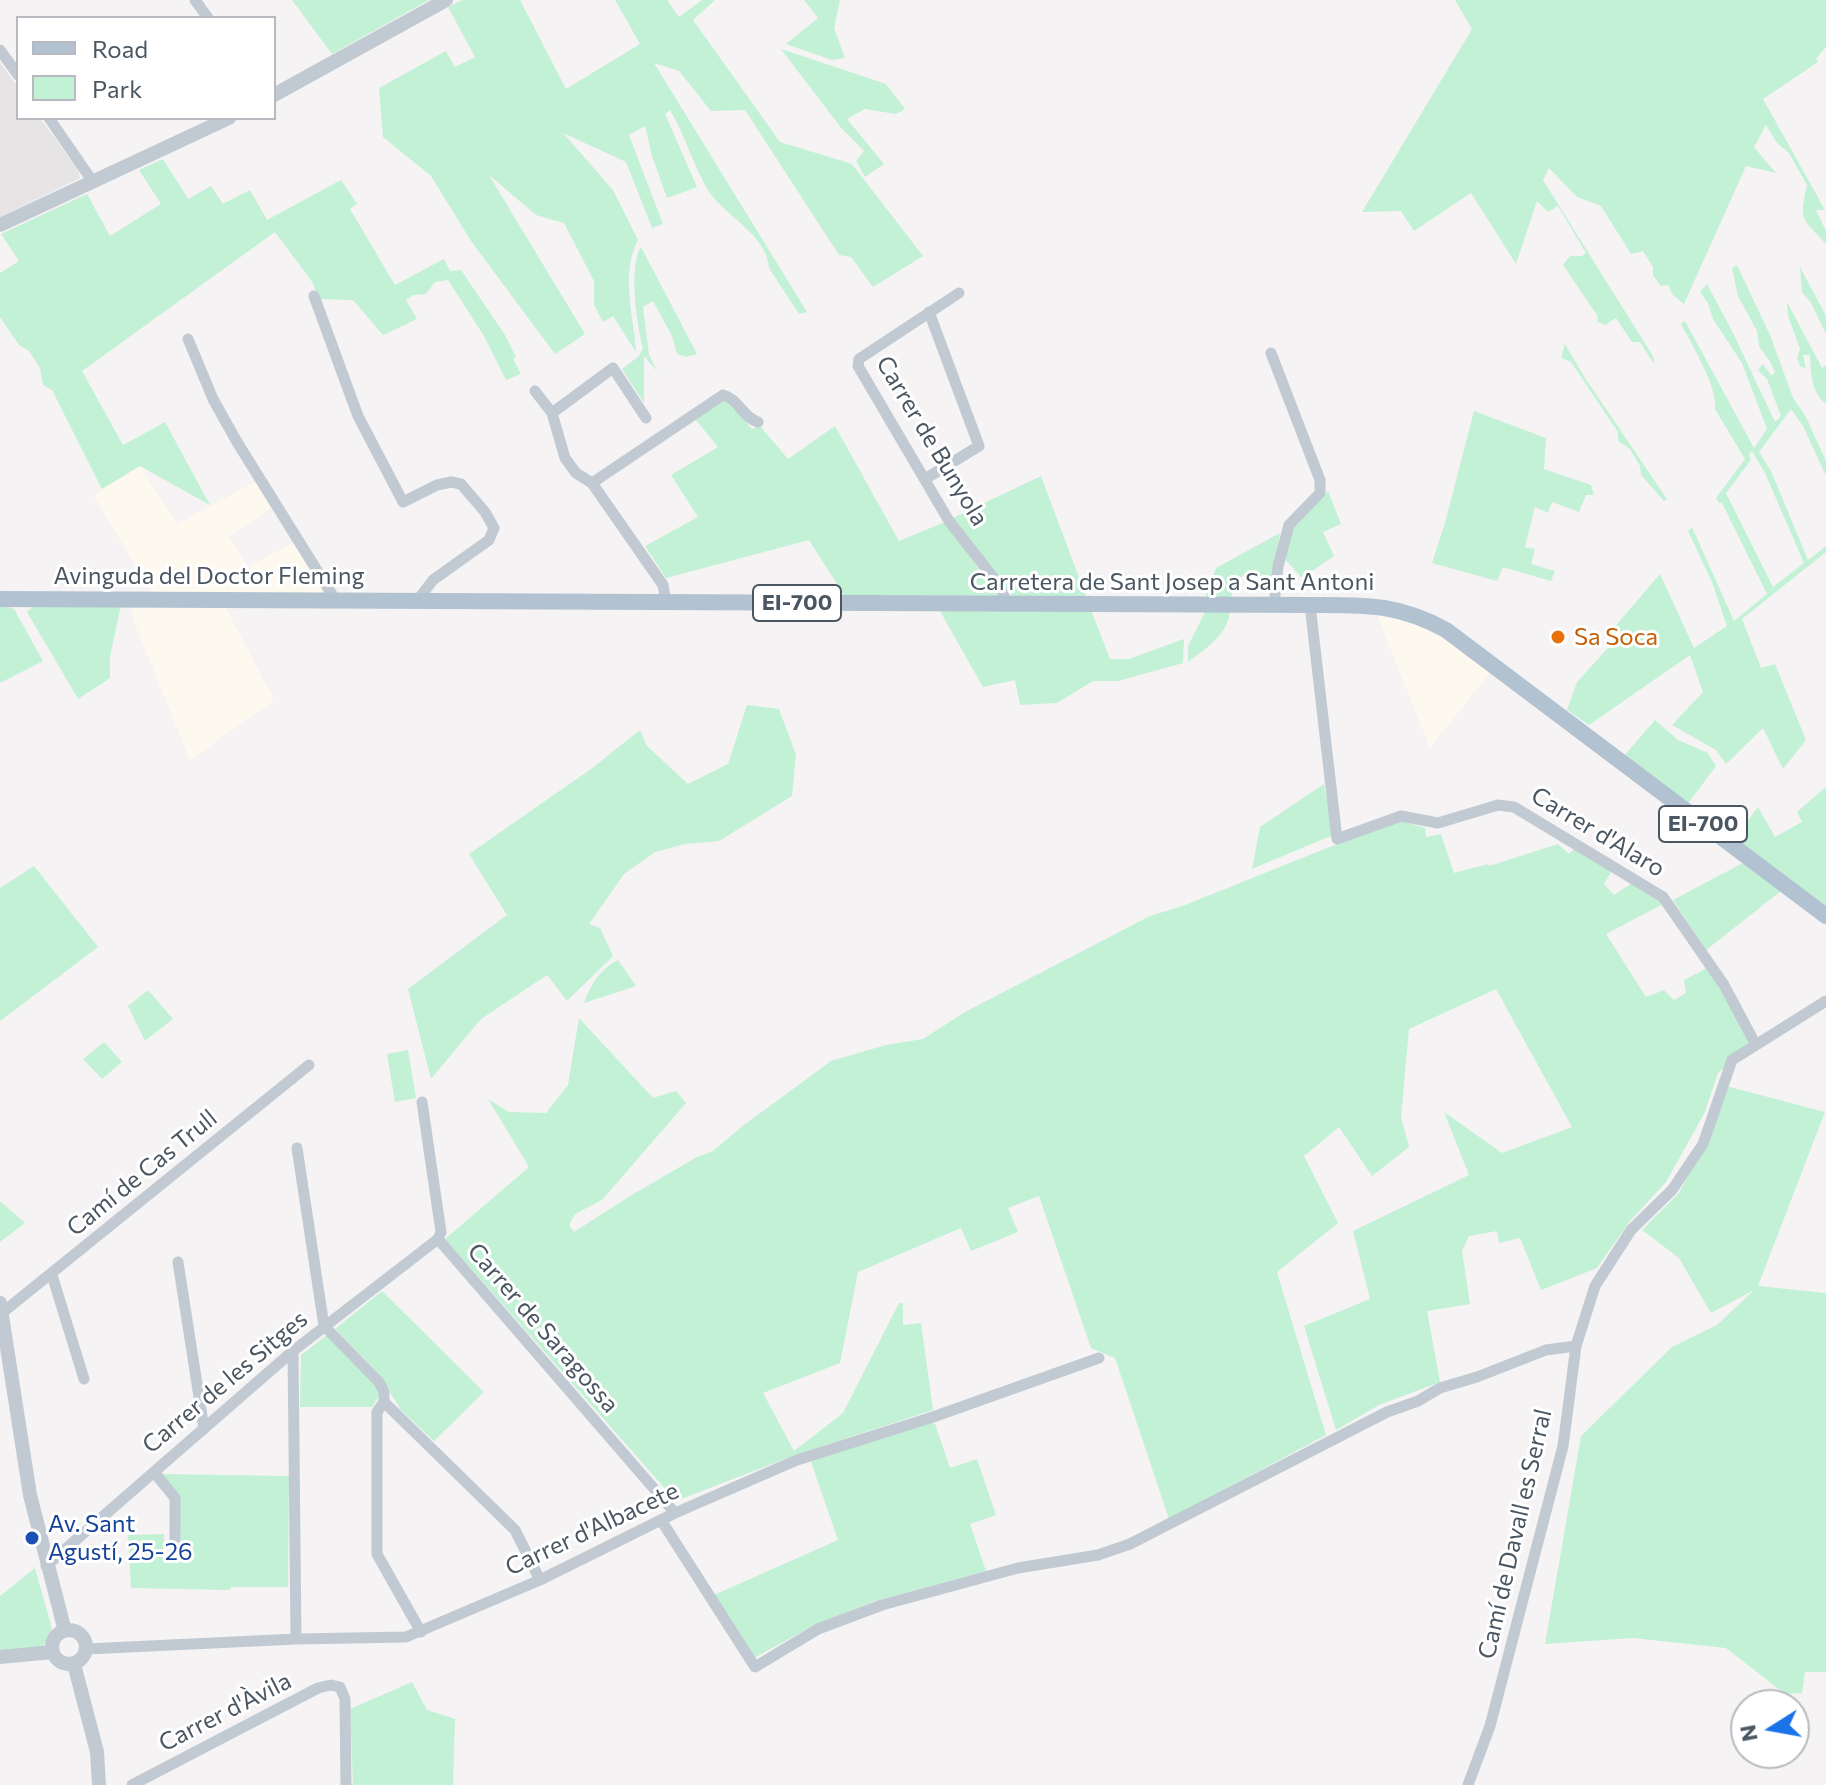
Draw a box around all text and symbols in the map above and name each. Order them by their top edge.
legend [16,16,276,120]
text: Road [92,34,148,63]
text: Park [92,74,142,103]
street label: Carrer de Bunyola [870,351,994,531]
street label: Avinguda del Doctor Fleming [54,562,364,590]
street label: Carretera de Sant Josep a Sant Antoni [970,568,1374,596]
road number: EI-700 [753,585,841,621]
place label: Sa Soca [1574,623,1658,651]
marker: Sa Soca [1549,628,1567,646]
street label: Carrer d'Alaro [1526,781,1670,883]
road number: EI-700 [1659,806,1747,842]
street label: Camí de Cas Trull [61,1104,223,1242]
street label: Carrer de Saragossa [461,1237,625,1419]
street label: Carrer de les Sitges [137,1305,313,1459]
street label: Camí de Davall es Serral [1472,1406,1558,1662]
street label: Carrer d'Albacete [501,1476,683,1582]
place label: Av. Sant Agustí, 25-26 [48,1510,192,1566]
marker: Av. Sant Agustí, 25-26 [23,1529,41,1547]
street label: Carrer d'Àvila [154,1666,296,1758]
north arrow [1730,1689,1810,1769]
text: N [1733,1723,1763,1744]

